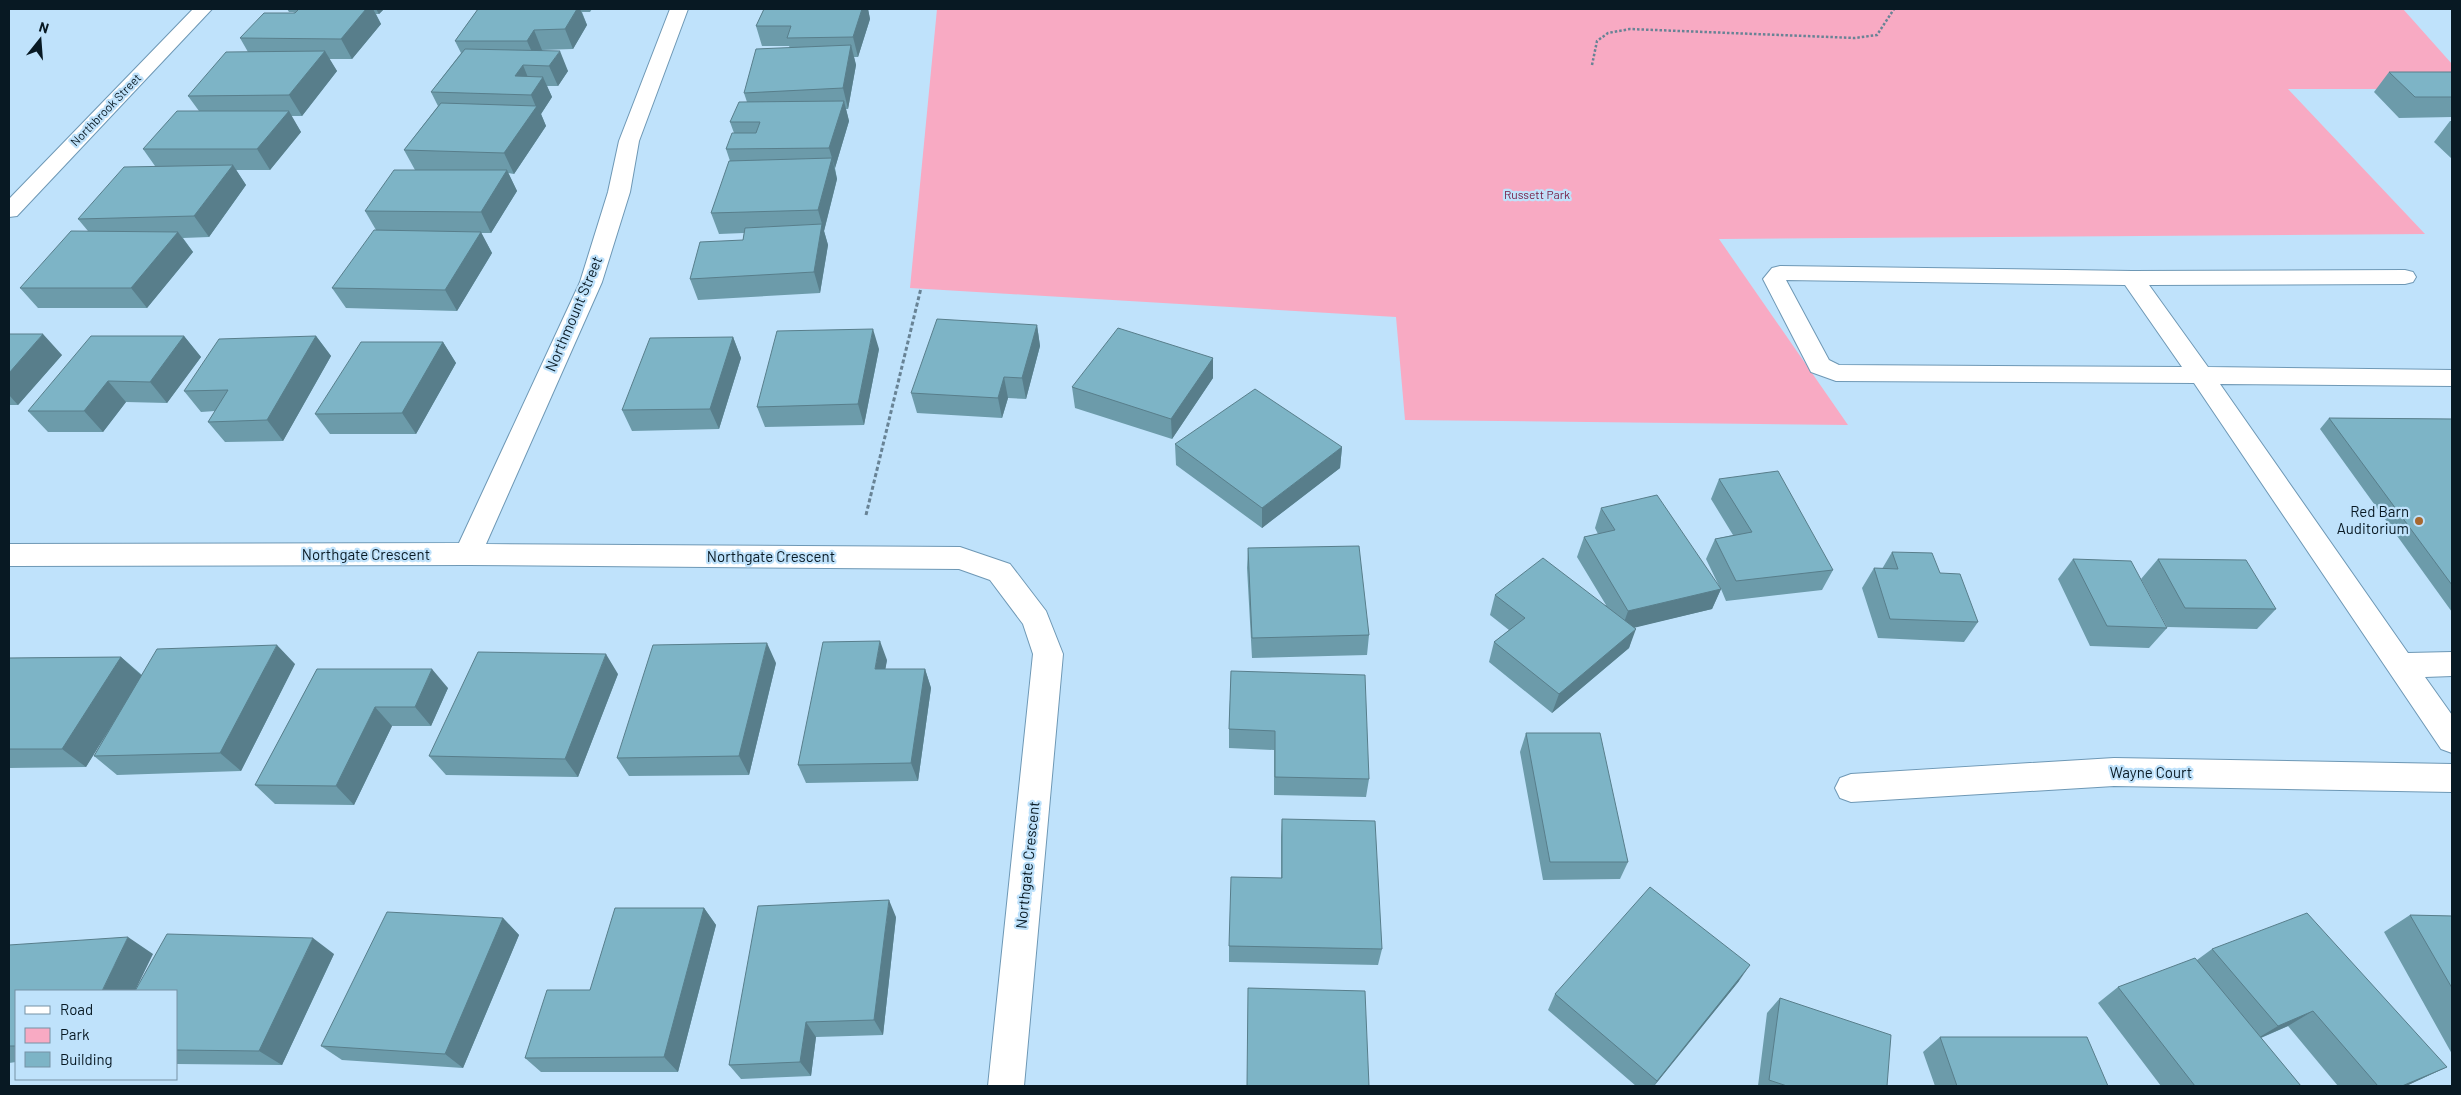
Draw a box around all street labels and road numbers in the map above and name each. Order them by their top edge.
street label: Northbrook Street [67,70,143,148]
street label: Northmount Street [541,253,606,374]
street label: Northgate Crescent [302,545,430,563]
street label: Northgate Crescent [707,547,835,565]
street label: Wayne Court [2110,763,2192,781]
street label: Northgate Crescent [1011,800,1043,930]

